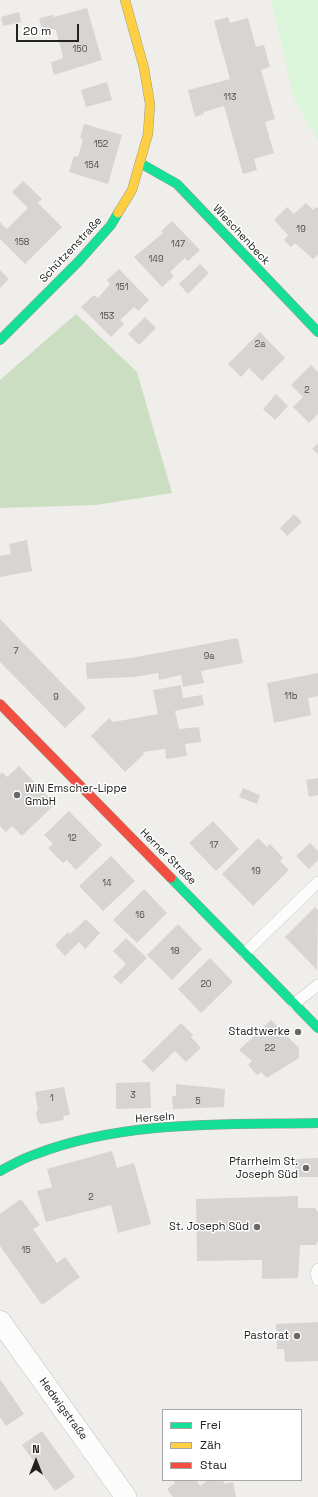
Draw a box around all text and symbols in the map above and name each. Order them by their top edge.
scale bar [18,16,81,42]
text: 20 m [23,23,51,39]
house number: 150 [73,45,87,55]
house number: 113 [224,93,236,103]
house number: 152 [94,140,108,150]
house number: 154 [85,161,99,171]
street label: Wieschenbeck [210,202,272,268]
street label: Schützenstraße [37,214,105,286]
house number: 19 [296,225,306,235]
house number: 158 [15,238,29,248]
house number: 147 [171,240,185,250]
house number: 149 [149,255,163,265]
house number: 151 [116,283,128,293]
house number: 153 [100,312,114,322]
house number: 2a [255,340,265,350]
house number: 2 [304,386,310,396]
house number: 7 [13,647,19,657]
house number: 9a [204,652,214,662]
house number: 11b [284,692,298,702]
house number: 9 [53,693,59,703]
place label: WiN Emscher-Lippe GmbH [25,782,127,808]
marker: WiN Emscher-Lippe GmbH [12,790,22,800]
street label: Herner Straße [137,826,199,888]
house number: 12 [67,834,77,844]
house number: 17 [210,841,218,851]
house number: 19 [251,867,261,877]
house number: 14 [102,879,112,889]
house number: 16 [135,911,145,921]
house number: 18 [170,947,180,957]
house number: 20 [200,980,212,990]
place label: Stadtwerke [228,1025,290,1039]
marker: Stadtwerke [293,1027,303,1037]
house number: 22 [265,1044,275,1054]
house number: 3 [130,1091,136,1101]
house number: 1 [50,1094,54,1104]
house number: 5 [195,1097,201,1107]
street label: Herseln [135,1110,175,1126]
place label: Pfarrheim St. Joseph Süd [229,1155,298,1181]
marker: Pfarrheim St. Joseph Süd [301,1163,311,1173]
house number: 2 [88,1193,94,1203]
place label: St. Joseph Süd [169,1220,249,1234]
marker: St. Joseph Süd [252,1222,262,1232]
house number: 15 [21,1246,31,1256]
place label: Pastorat [244,1329,289,1343]
marker: Pastorat [292,1331,302,1341]
street label: Hedwigstraße [36,1375,90,1443]
legend [162,1409,302,1481]
text: Frei [200,1417,221,1433]
text: Zäh [200,1437,221,1453]
north arrow [16,1441,56,1481]
text: N [32,1442,40,1456]
text: Stau [200,1457,227,1473]

